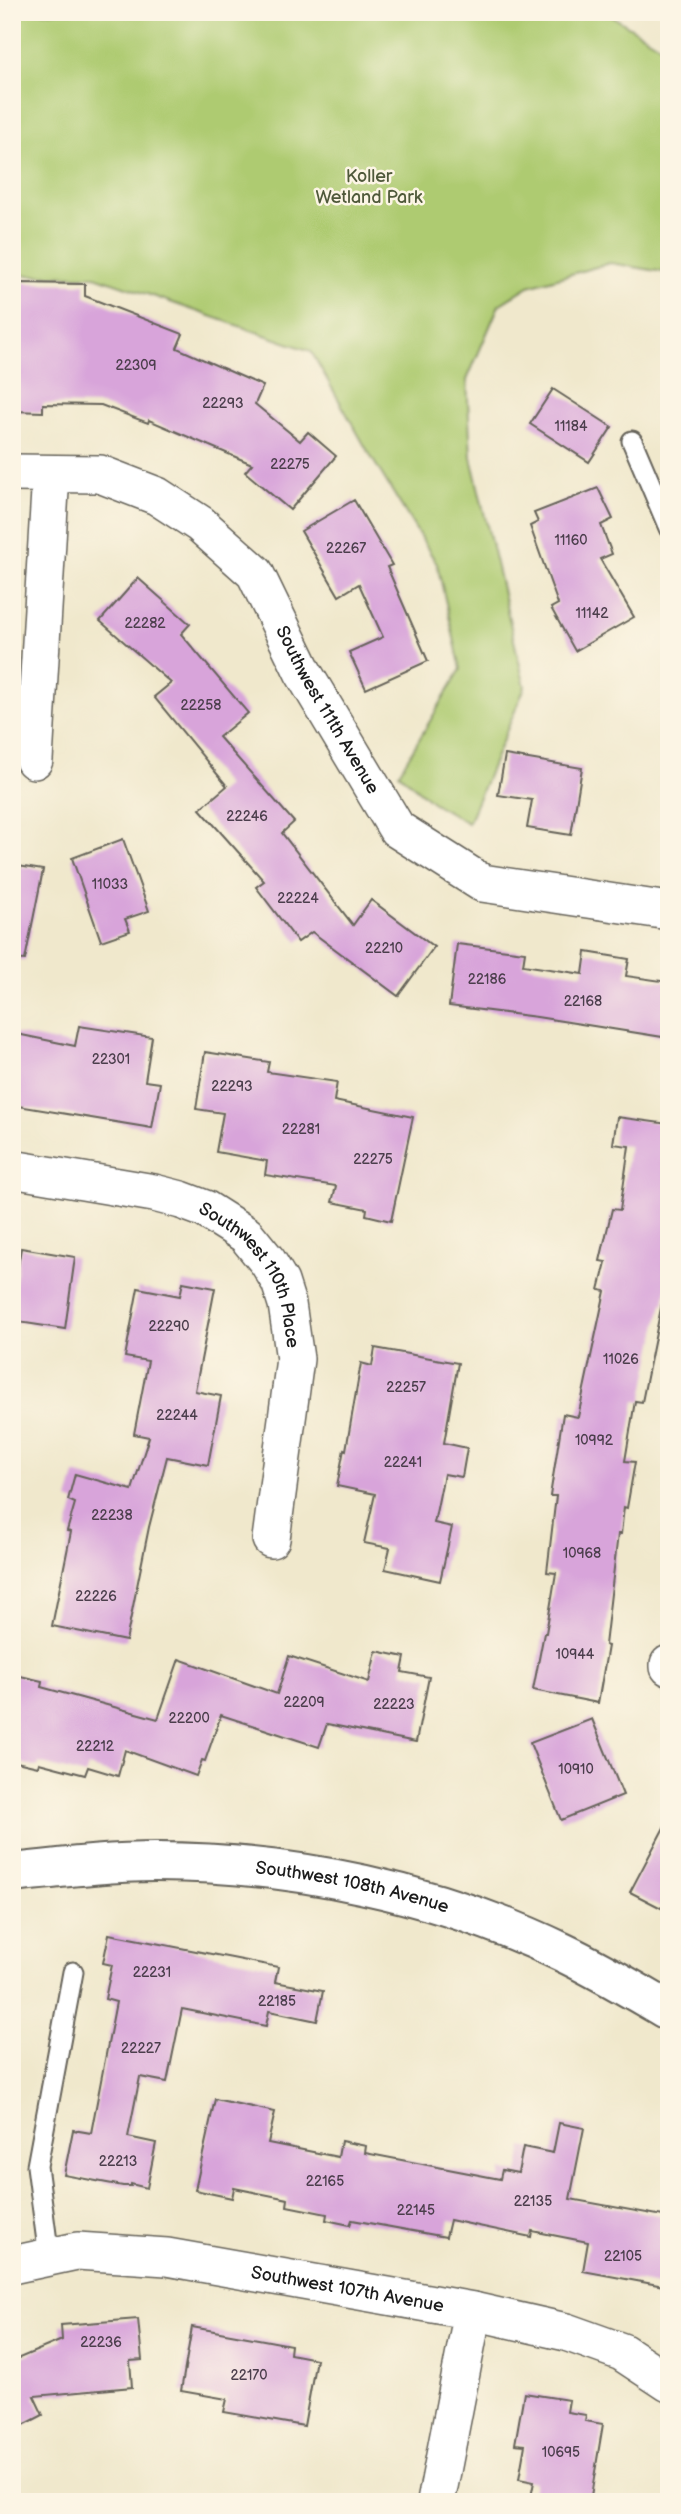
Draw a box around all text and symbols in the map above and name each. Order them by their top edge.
park label: Koller Wetland Park [315,166,423,208]
house number: 22309 [115,357,157,374]
house number: 22293 [202,395,244,412]
house number: 11184 [555,418,588,435]
house number: 22275 [270,456,310,473]
house number: 11160 [554,532,588,549]
house number: 22267 [326,540,366,557]
house number: 11142 [575,605,609,622]
house number: 22282 [124,615,166,632]
street label: Southwest 111th Avenue [272,622,384,798]
house number: 22258 [181,697,221,714]
house number: 22246 [226,808,268,825]
house number: 11033 [92,876,128,893]
house number: 22224 [277,890,319,907]
house number: 22210 [365,940,403,957]
house number: 22186 [468,971,507,988]
house number: 22168 [564,993,602,1010]
house number: 22301 [92,1051,130,1068]
house number: 22293 [211,1078,253,1095]
house number: 22281 [282,1121,320,1138]
house number: 22275 [353,1151,393,1168]
street label: Southwest 110th Place [195,1197,304,1349]
house number: 22290 [148,1318,190,1335]
house number: 11026 [603,1351,639,1368]
house number: 22257 [386,1379,426,1396]
house number: 22244 [156,1407,198,1424]
house number: 10992 [575,1432,614,1449]
house number: 22241 [384,1454,422,1471]
house number: 22238 [91,1507,133,1524]
house number: 10968 [563,1545,601,1562]
house number: 22226 [75,1588,117,1605]
house number: 10944 [556,1646,595,1663]
house number: 22209 [283,1694,325,1711]
house number: 22223 [373,1696,415,1713]
house number: 22200 [168,1710,210,1727]
house number: 22212 [76,1738,115,1755]
house number: 10910 [558,1761,594,1778]
street label: Southwest 108th Avenue [255,1857,452,1917]
house number: 22231 [133,1964,171,1981]
house number: 22185 [258,1993,296,2010]
house number: 22227 [121,2040,161,2057]
house number: 22213 [99,2153,137,2170]
house number: 22165 [306,2173,344,2190]
house number: 22135 [514,2193,552,2210]
house number: 22145 [397,2202,435,2219]
house number: 22105 [604,2248,642,2265]
street label: Southwest 107th Avenue [249,2262,446,2316]
house number: 22236 [80,2334,122,2351]
house number: 22170 [231,2367,267,2384]
house number: 10695 [542,2444,580,2461]

